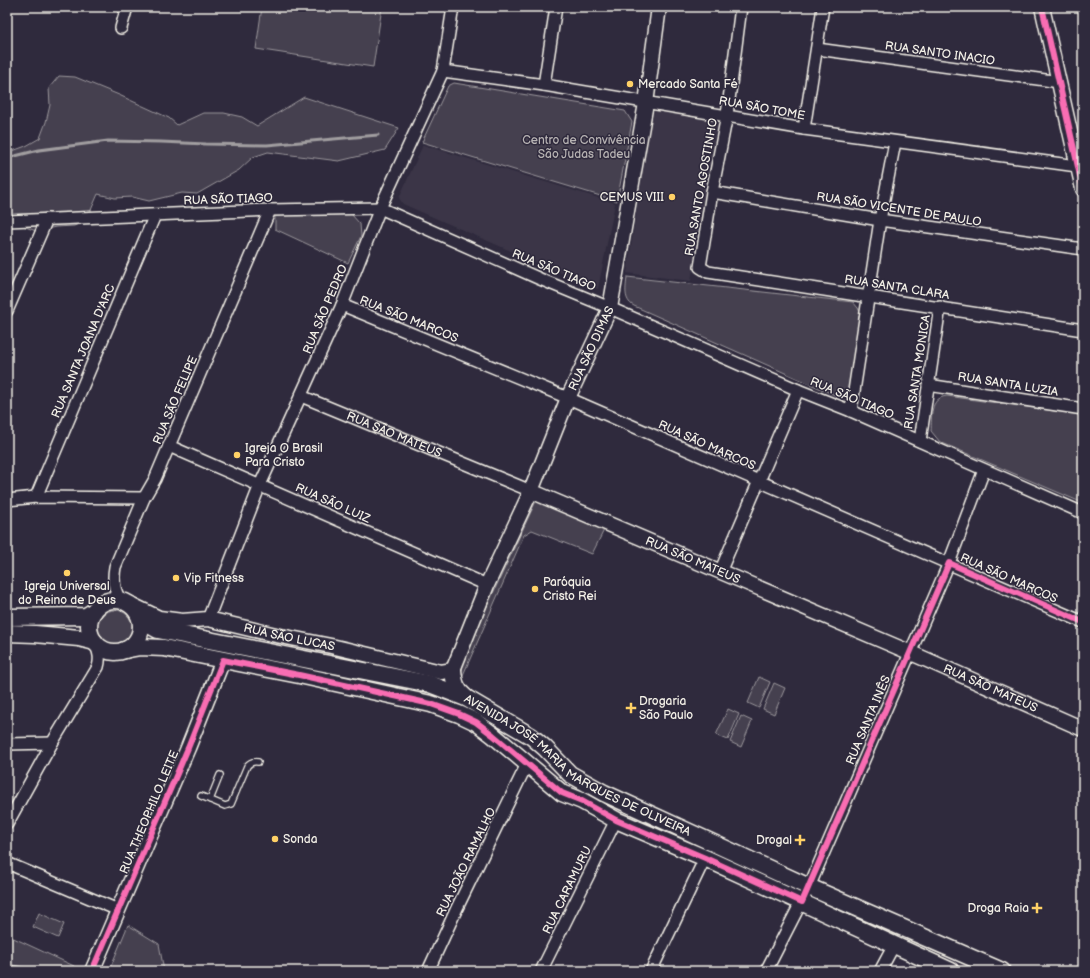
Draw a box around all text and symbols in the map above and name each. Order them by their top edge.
street label: RUA SANTO INACIO [884,38,996,69]
place label: Mercado Santa Fé [638,77,738,92]
marker: Mercado Santa Fé [625,79,635,89]
street label: RUA SÃO TOME [718,93,806,123]
street label: RUA SANTO AGOSTINHO [682,117,721,257]
park label: Centro de Convivência São Judas Tadeu [522,133,646,162]
street label: RUA SÃO VICENTE DE PAULO [815,188,983,230]
street label: RUA SÃO TIAGO [183,189,273,209]
place label: CEMUS VIII [600,190,664,205]
marker: CEMUS VIII [667,192,677,202]
street label: RUA SÃO TIAGO [510,245,598,295]
street label: RUA SÃO PEDRO [299,262,351,356]
street label: RUA SANTA CLARA [843,272,951,303]
street label: RUA SANTA JOANA D'ARC [48,282,119,420]
street label: RUA SÃO MARCOS [357,292,461,346]
street label: RUA SÃO DIMAS [565,304,618,393]
street label: RUA SANTA MONICA [901,313,934,430]
street label: RUA SÃO FELIPE [149,353,201,447]
street label: RUA SANTA LUZIA [957,369,1060,400]
street label: RUA SÃO TIAGO [808,373,896,423]
street label: RUA SÃO MATEUS [344,409,444,461]
street label: RUA SÃO MARCOS [656,416,758,474]
place label: Igreja O Brasil Para Cristo [245,441,323,470]
marker: Igreja O Brasil Para Cristo [232,450,242,460]
street label: RUA SÃO LUIZ [293,479,374,527]
street label: RUA SÃO MATEUS [643,534,742,587]
street label: RUA SÃO MARCOS [958,549,1060,607]
marker: Igreja Universal do Reino de Deus [62,568,72,578]
place label: Vip Fitness [184,571,244,586]
marker: Vip Fitness [171,573,181,583]
place label: Paróquia Cristo Rei [543,575,597,604]
place label: Igreja Universal do Reino de Deus [18,579,116,608]
marker: Paróquia Cristo Rei [530,584,540,594]
street label: RUA SÃO LUCAS [242,621,336,655]
street label: RUA SÃO MATEUS [941,661,1040,716]
street label: RUA SANTA INÊS [841,673,894,767]
street label: AVENIDA JOSÉ MARIA MARQUES DE OLIVEIRA [461,691,694,840]
place label: Drogaria São Paulo [639,694,693,723]
marker: Drogaria São Paulo [626,703,636,713]
street label: RUA THEOPHILO LEITE [117,748,182,876]
street label: RUA JOÃO RAMALHO [433,805,499,919]
place label: Sonda [283,832,318,847]
place label: Drogal [756,833,792,848]
marker: Sonda [270,834,280,844]
marker: Drogal [795,835,805,845]
street label: RUA CARAMURU [540,844,595,937]
place label: Droga Raia [967,901,1029,916]
marker: Droga Raia [1032,903,1042,913]

